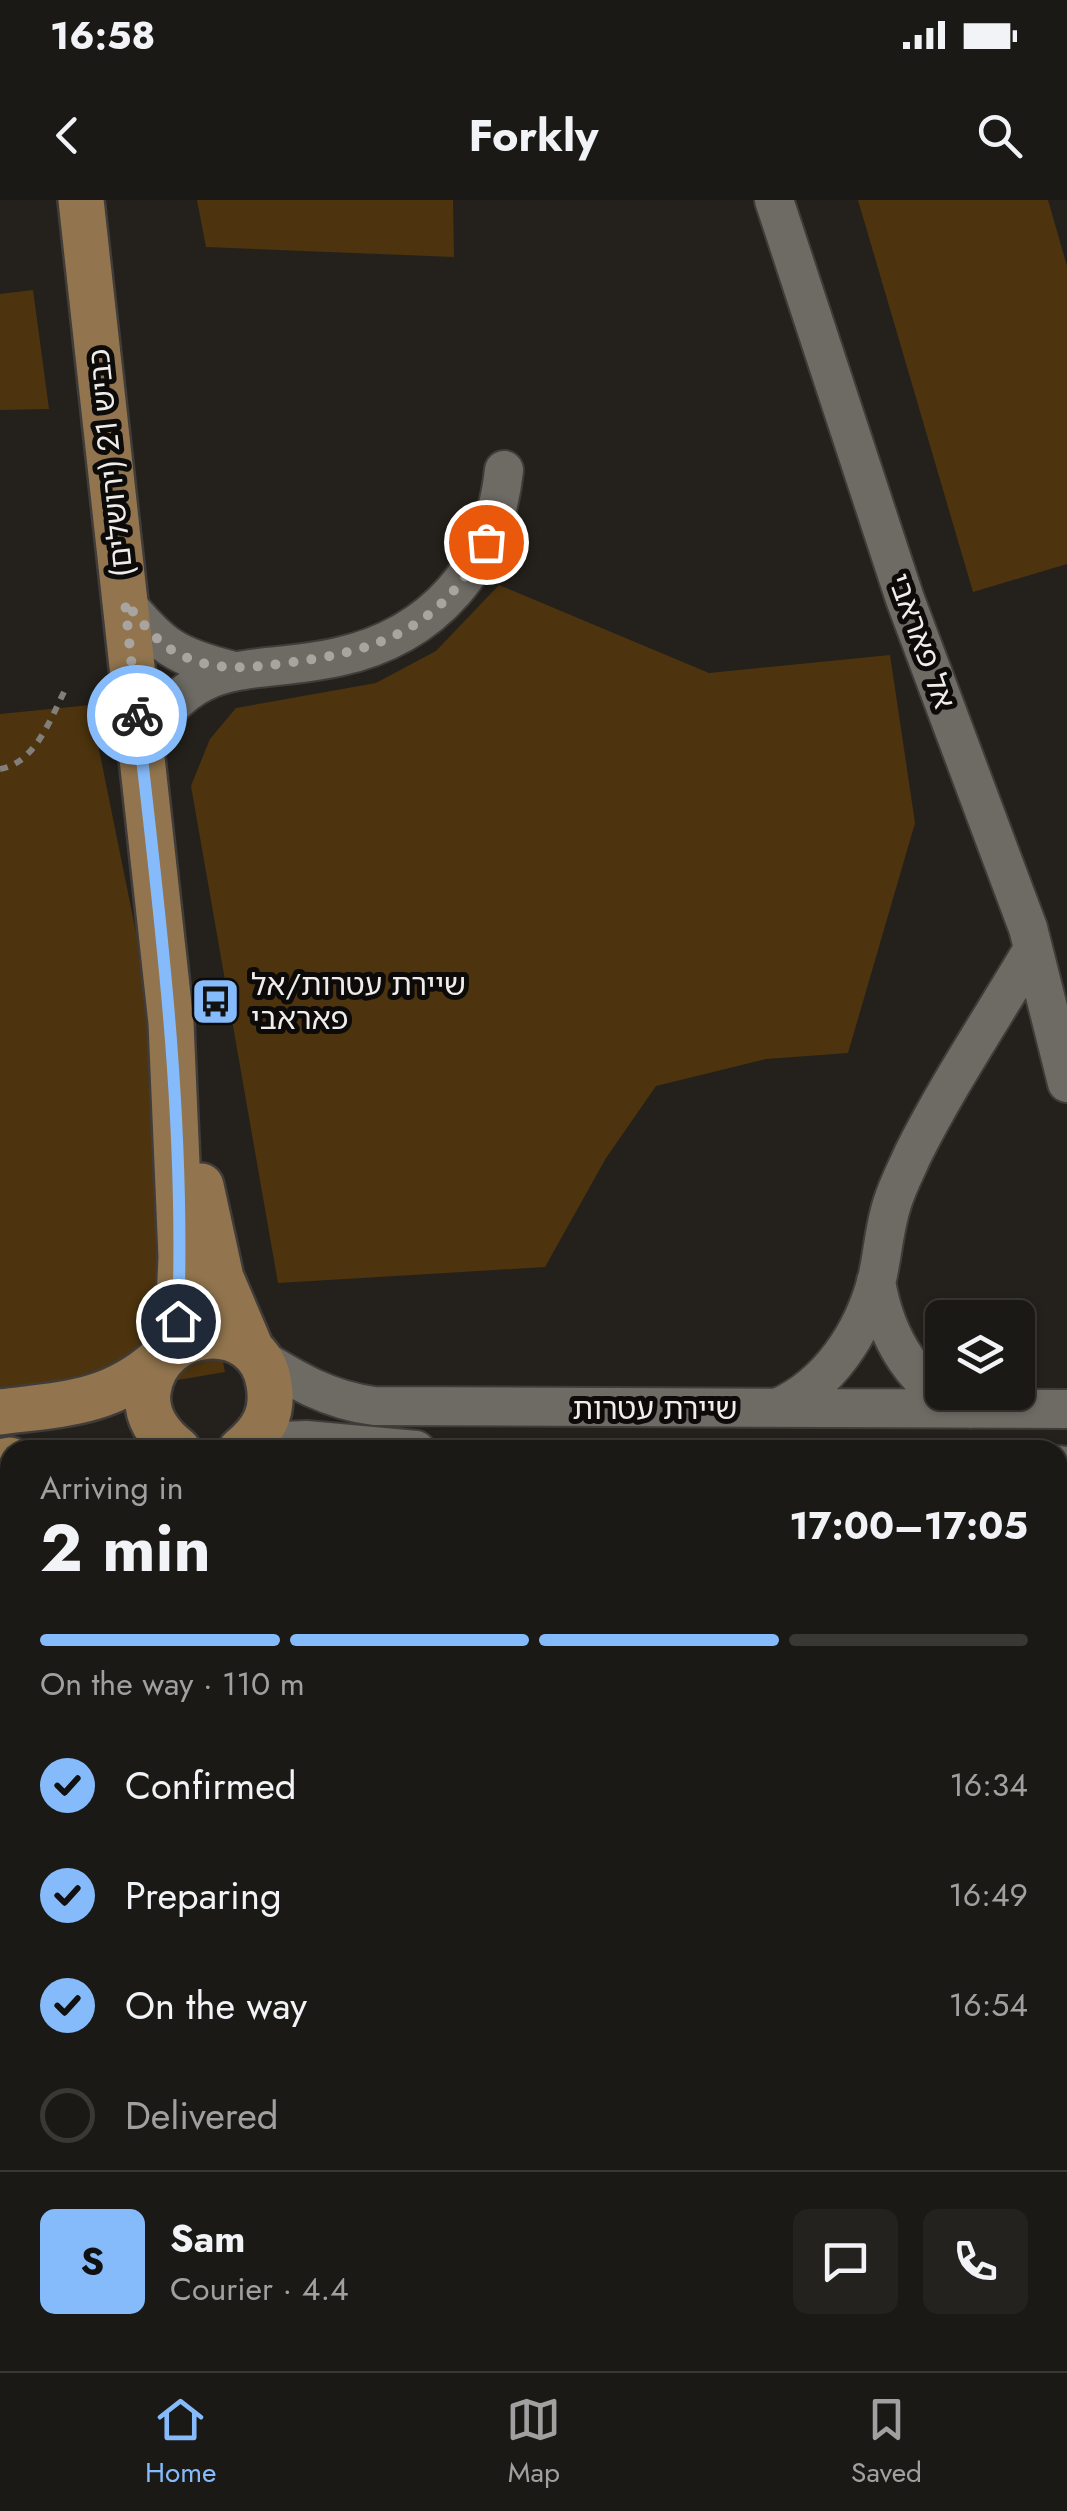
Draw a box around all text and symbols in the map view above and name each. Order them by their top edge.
text: 16:58 [50,8,155,63]
text: Forkly [468,103,599,168]
icon: back [40,108,95,163]
icon: search [972,108,1027,163]
street label: כביש 21 (ירושלים) [77,347,143,579]
pin [444,500,529,585]
icon: bag [459,515,514,570]
street label: אל פאראבי [878,567,966,715]
courier [87,665,187,765]
icon: bike [110,688,165,743]
place label: שיירת עטרות/אל פאראבי [251,963,466,1040]
bus stop icon: שיירת עטרות/אל פאראבי [190,975,242,1027]
pin [136,1279,221,1364]
icon: home [151,1294,206,1349]
map controls [925,1300,1035,1410]
button: layers [925,1300,1035,1410]
street label: שיירת עטרות [572,1387,738,1430]
text: Arriving in [40,1465,184,1511]
text: 17:00–17:05 [789,1498,1028,1553]
text: 2 min [40,1501,211,1595]
text: On the way · 110 m [40,1661,305,1707]
icon: check [40,1758,95,1813]
text: Confirmed [125,1758,296,1813]
text: 16:34 [949,1762,1028,1808]
icon: check [40,1868,95,1923]
text: Preparing [125,1868,282,1923]
text: 16:49 [948,1872,1028,1918]
icon: check [40,1978,95,2033]
text: On the way [125,1978,307,2033]
text: 16:54 [949,1982,1028,2028]
text: Delivered [125,2088,278,2143]
button: chat [793,2209,898,2314]
button: phone [923,2209,1028,2314]
text: Sam [170,2211,245,2266]
text: S [81,2234,104,2289]
text: Courier · 4.4 [170,2266,349,2312]
tab: Home [145,2392,216,2493]
tab: Map [506,2392,561,2493]
tab: Saved [851,2392,922,2493]

